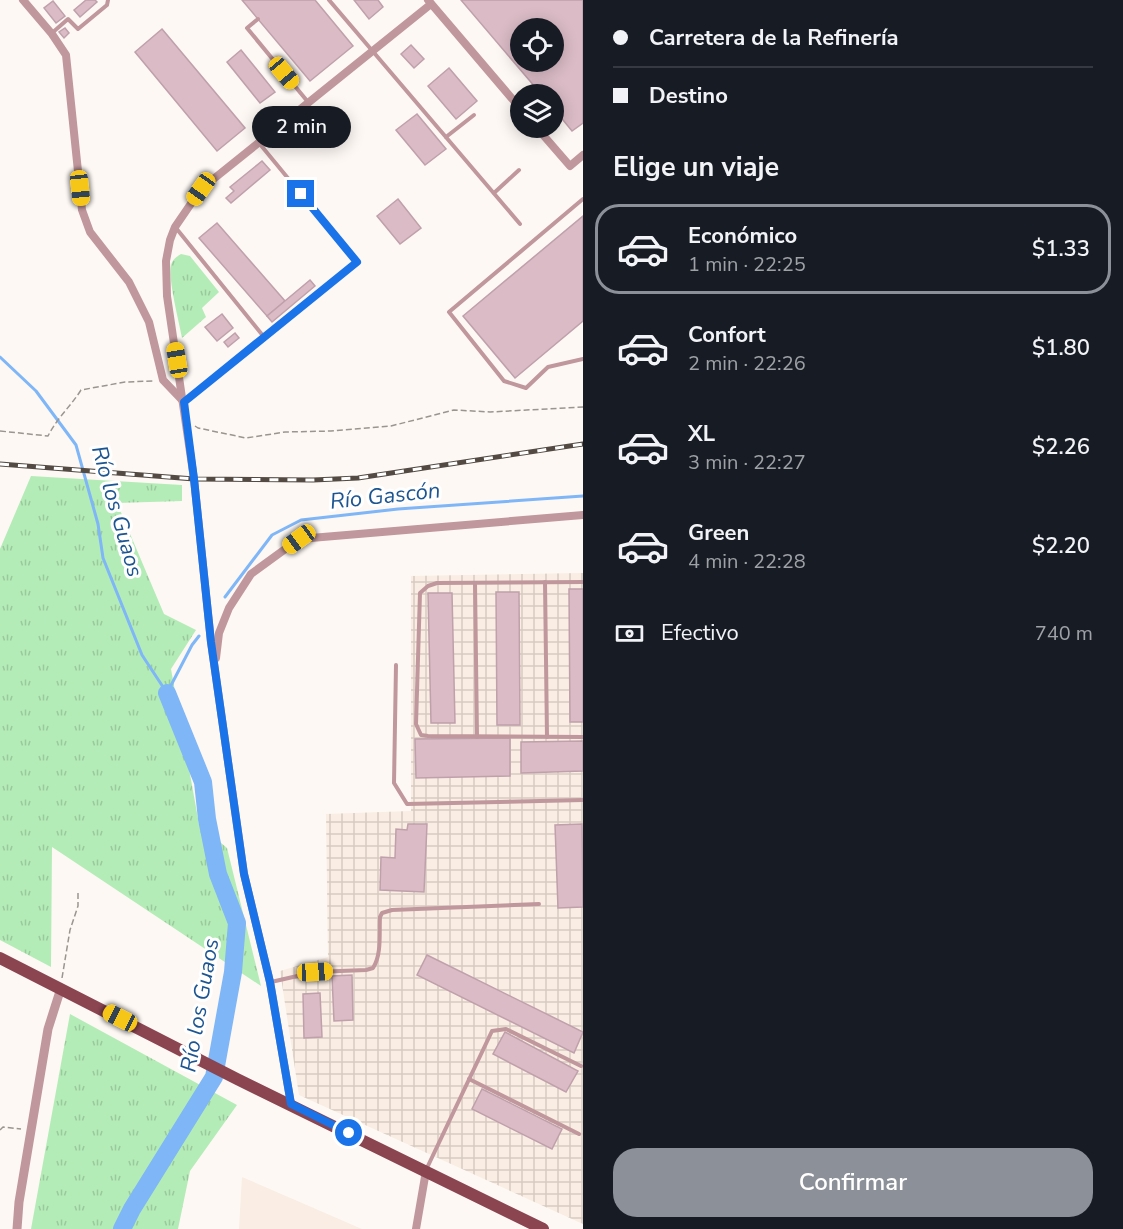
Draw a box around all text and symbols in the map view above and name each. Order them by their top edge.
map controls [510,18,564,138]
button: locate [510,18,564,72]
text: Carretera de la Refinería [649,23,899,53]
car [266,53,302,93]
text: Destino [649,81,728,111]
button: layers [510,84,564,138]
callout: 2 min [252,107,350,149]
text: 2 min [276,113,327,140]
text: Elige un viaje [613,149,779,186]
car [69,169,91,207]
car [183,169,219,209]
route end [287,180,314,207]
text: Económico [688,221,797,251]
icon: car [616,222,670,276]
text: $1.33 [1032,234,1090,264]
text: 1 min · 22:25 [688,251,806,278]
text: Confort [688,320,766,350]
icon: car [616,321,670,375]
text: $1.80 [1032,333,1090,363]
car [165,341,189,379]
text: 2 min · 22:26 [688,350,806,377]
text: XL [688,419,715,449]
icon: car [616,420,670,474]
text: $2.26 [1032,432,1090,462]
water label: Río los Guaos [84,442,150,580]
text: 3 min · 22:27 [688,449,806,476]
water label: Río Gascón [329,475,442,517]
text: Green [688,518,749,548]
icon: car [616,519,670,573]
car [279,521,319,557]
text: $2.20 [1032,531,1090,561]
text: 4 min · 22:28 [688,548,806,575]
icon: cash [613,617,646,650]
text: Efectivo [661,618,739,648]
text: 740 m [1035,620,1093,647]
water label: Río los Guaos [173,936,227,1074]
car [297,962,333,982]
car [100,1002,140,1034]
route start [335,1119,362,1146]
button: Confirmar [613,1148,1093,1217]

